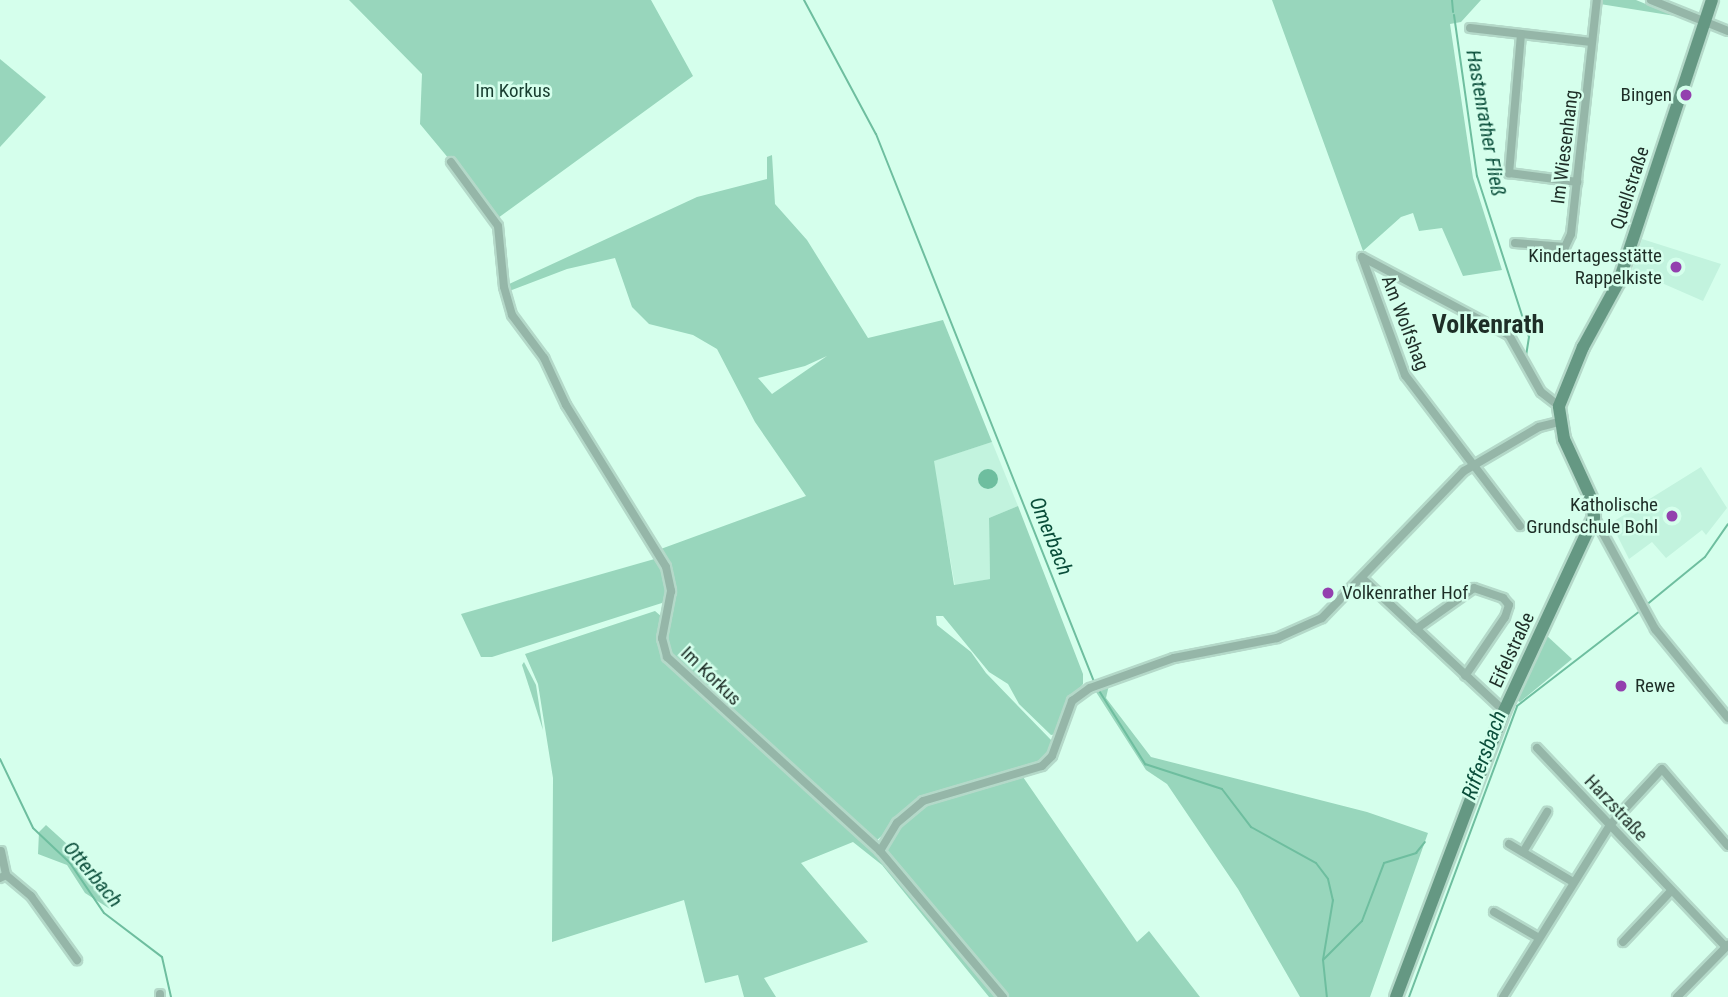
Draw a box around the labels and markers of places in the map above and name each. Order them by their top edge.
place label: Bingen [1621,84,1672,106]
marker: Bingen [1678,87,1694,103]
place label: Kindertagesstätte Rappelkiste [1528,245,1662,289]
marker: Kindertagesstätte Rappelkiste [1668,259,1684,275]
place label: Katholische Grundschule Bohl [1526,494,1658,538]
marker: Katholische Grundschule Bohl [1664,508,1680,524]
place label: Volkenrather Hof [1342,582,1468,604]
marker: Volkenrather Hof [1320,585,1336,601]
place label: Rewe [1635,675,1675,697]
marker: Rewe [1613,678,1629,694]

